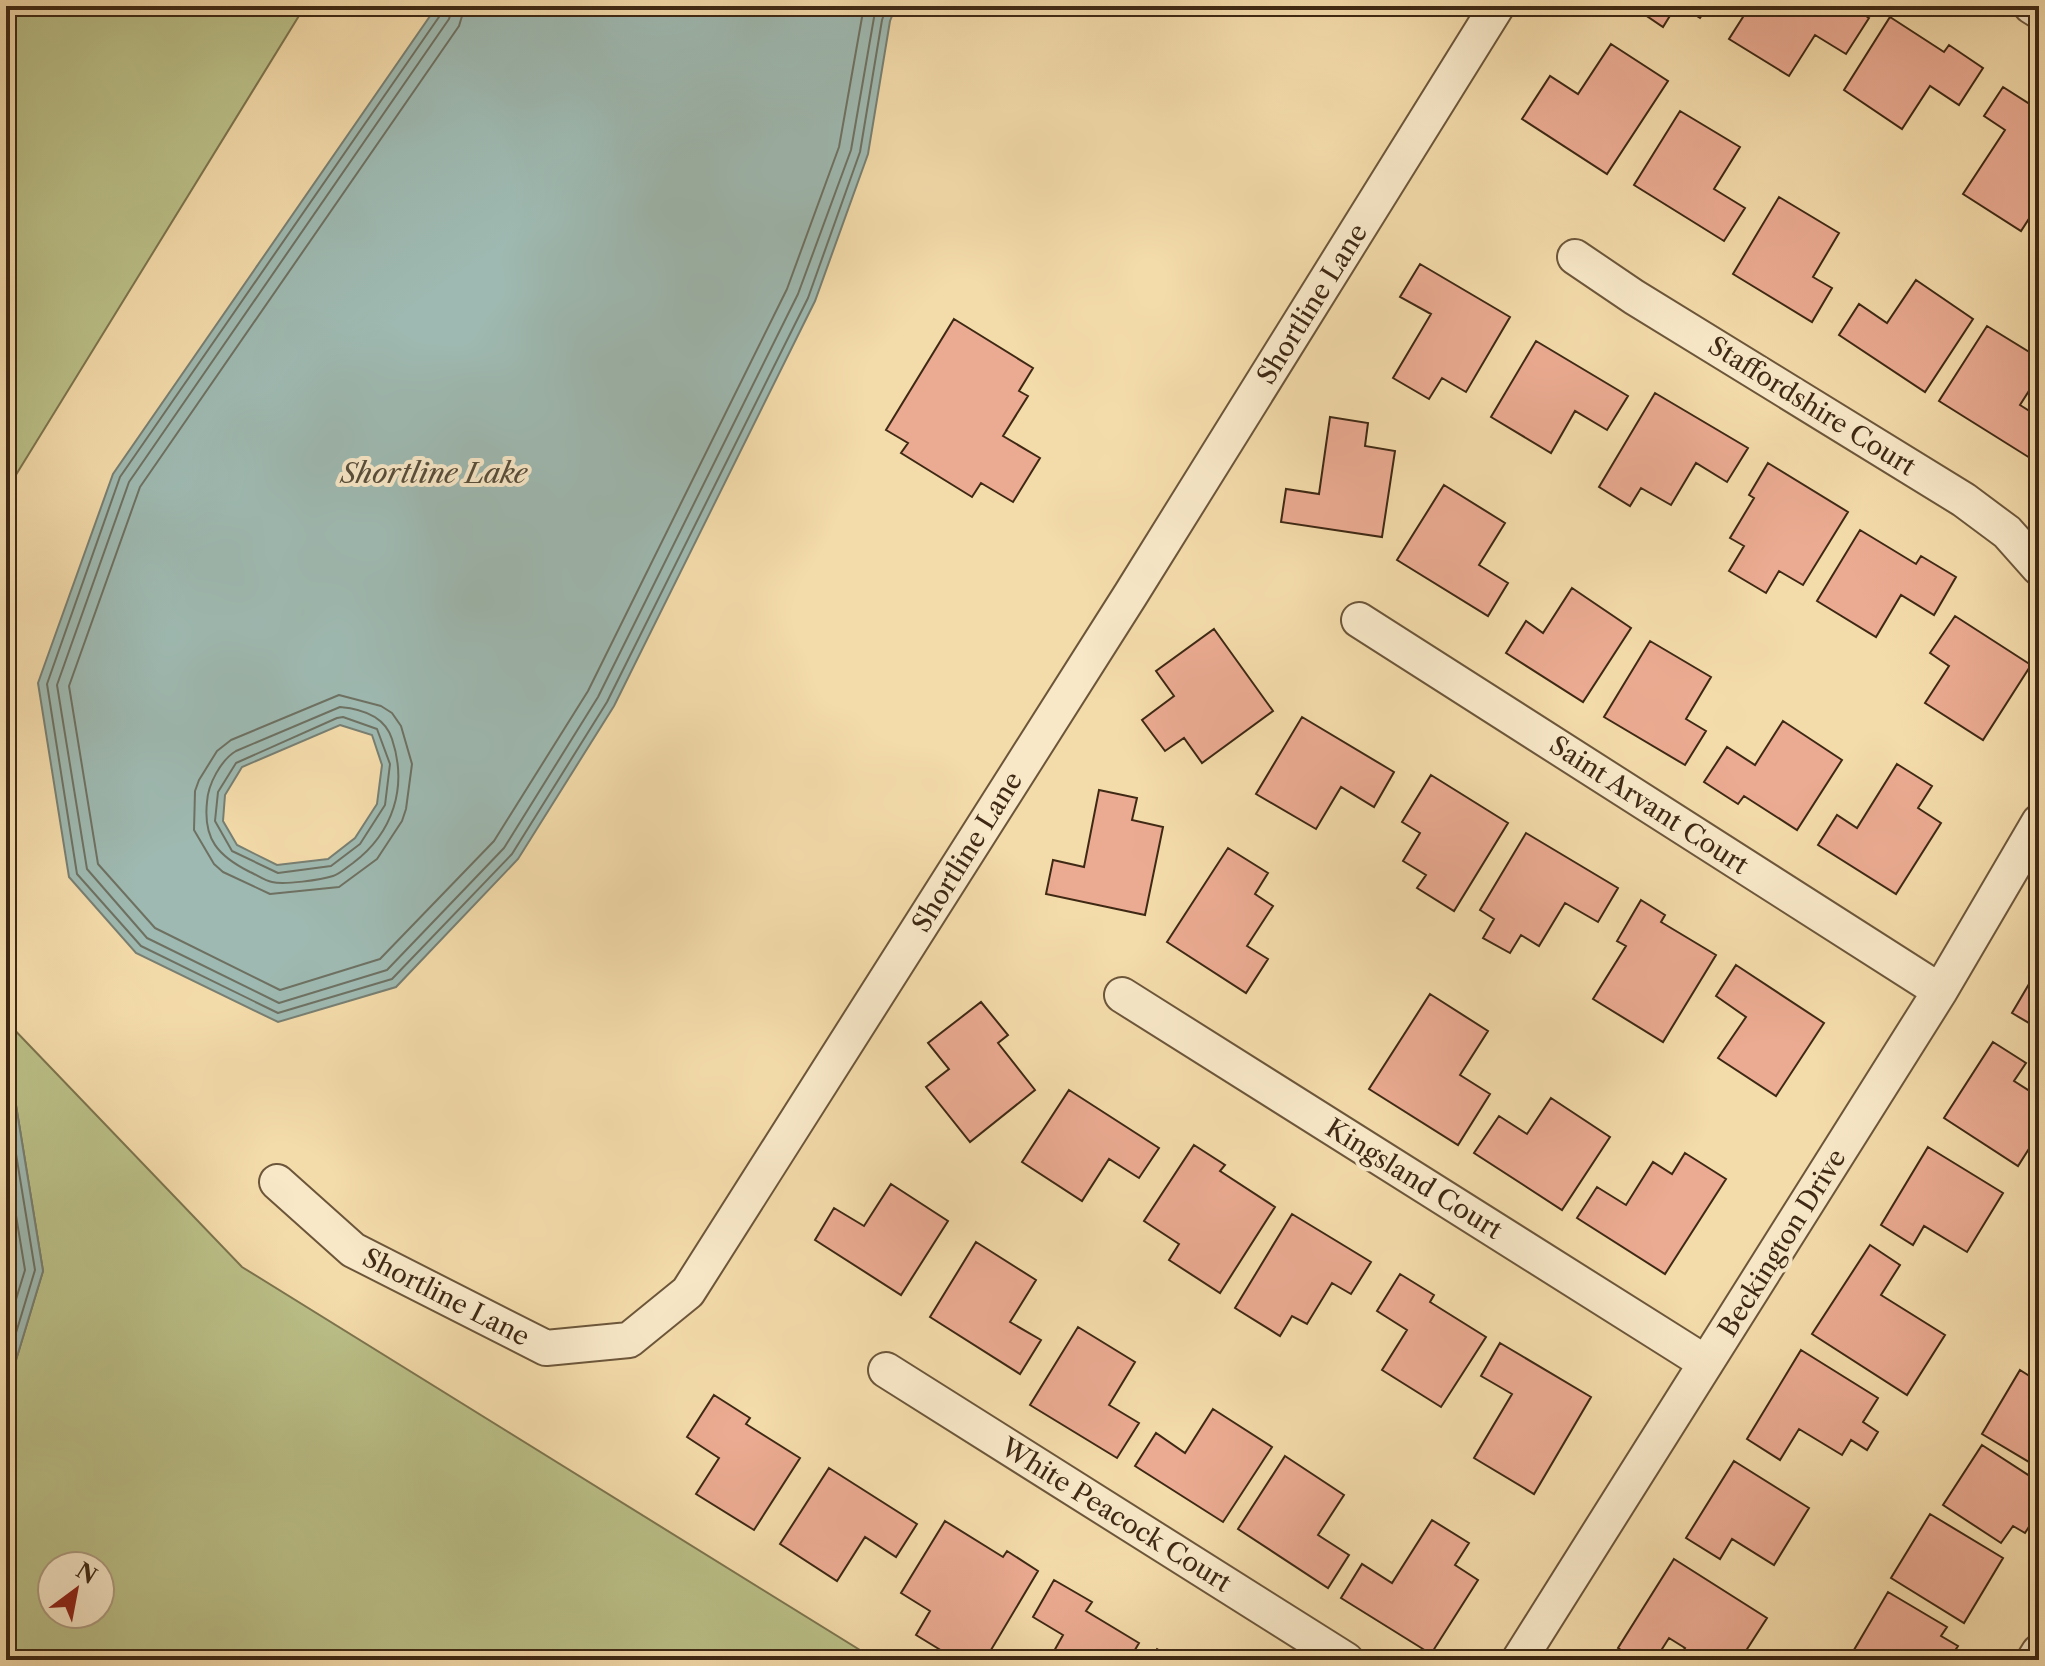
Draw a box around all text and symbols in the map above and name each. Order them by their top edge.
street label: Shortline Lane [1250,218,1374,390]
street label: Staffordshire Court [1703,329,1922,483]
water label: Shortline Lake [339,456,529,490]
street label: Saint Arvant Court [1544,729,1755,882]
street label: Shortline Lane [905,766,1029,938]
street label: Kingsland Court [1320,1112,1509,1247]
street label: Beckington Drive [1711,1143,1853,1343]
street label: Shortline Lane [357,1241,535,1353]
street label: White Peacock Court [994,1431,1238,1599]
north arrow [36,1550,116,1630]
text: N [71,1557,102,1590]

